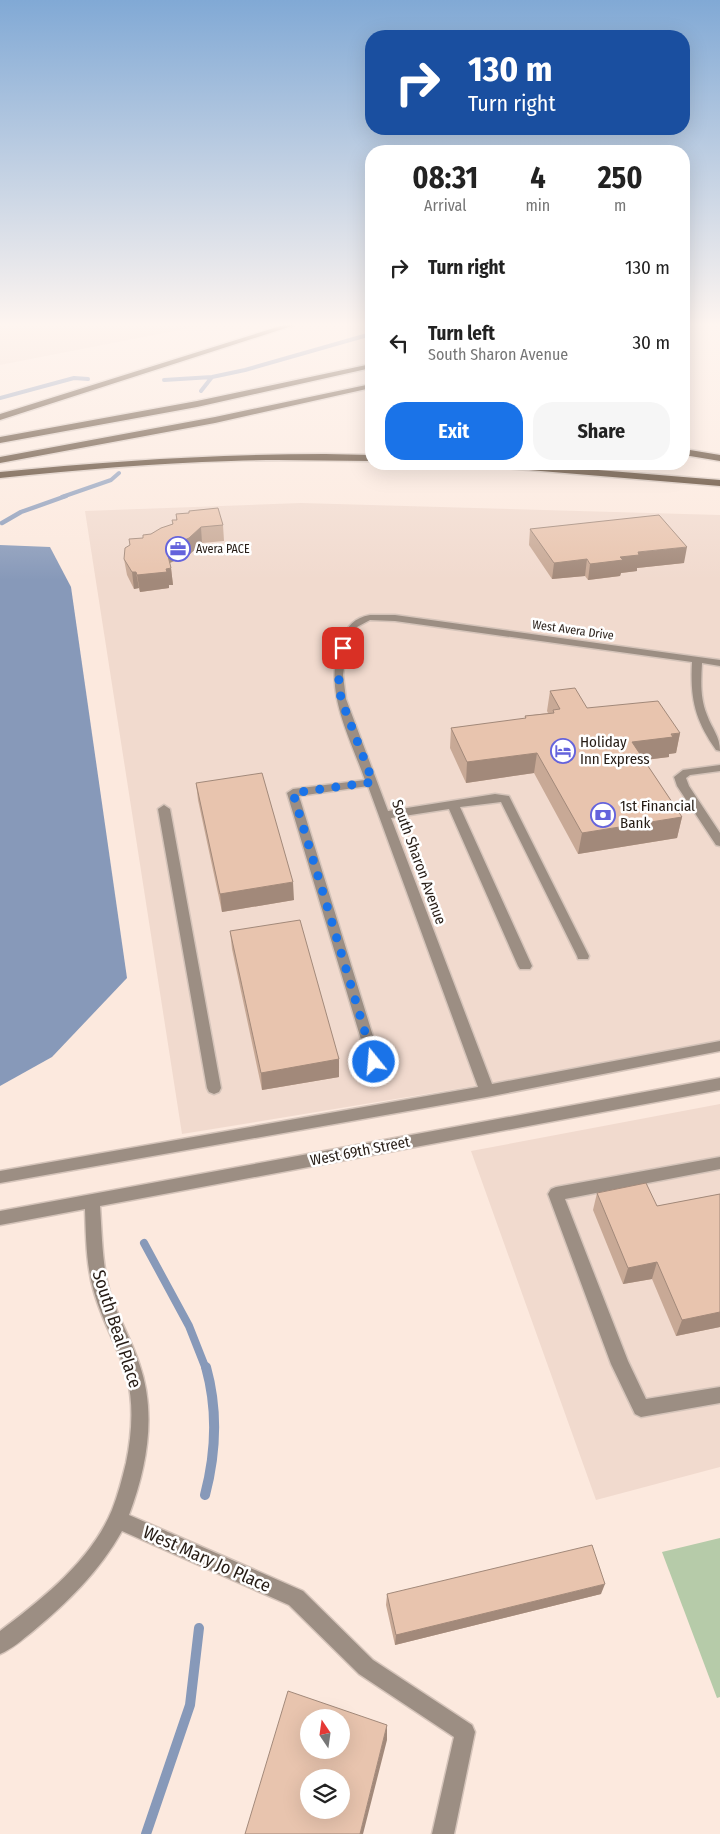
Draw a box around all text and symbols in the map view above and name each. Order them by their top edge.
text: 130 m [468,48,552,90]
icon: right [385,50,450,115]
text: Turn right [468,90,556,117]
text: 08:31 [412,160,478,196]
text: 4 [530,160,546,196]
text: 250 [598,160,643,196]
text: Arrival [424,196,466,215]
text: min [526,196,550,215]
text: m [614,196,626,215]
icon: right [385,254,413,282]
text: Turn right [428,256,505,279]
text: 130 m [625,256,670,279]
text: Turn left [428,322,495,345]
icon: left [385,329,413,357]
text: 30 m [632,331,670,354]
text: South Sharon Avenue [428,345,568,364]
button: Exit [385,402,523,460]
button: Share [533,402,670,460]
office icon: Avera PACE [165,536,191,562]
place label: Avera PACE [196,542,250,556]
street label: West Avera Drive [531,617,615,643]
pin [322,627,364,669]
icon: arrive [329,634,357,662]
place label: Holiday Inn Express [580,733,650,768]
hotel icon: Holiday Inn Express [550,738,576,764]
street label: South Sharon Avenue [388,797,450,927]
place label: 1st Financial Bank [620,797,695,832]
bank icon: 1st Financial Bank [590,802,616,828]
position arrow [347,1035,399,1087]
street label: West 69th Street [309,1133,411,1169]
street label: South Beal Place [88,1267,146,1391]
street label: West Mary Jo Place [140,1521,274,1597]
north arrow [300,1709,350,1759]
map controls [300,1709,350,1819]
button: layers [300,1769,350,1819]

